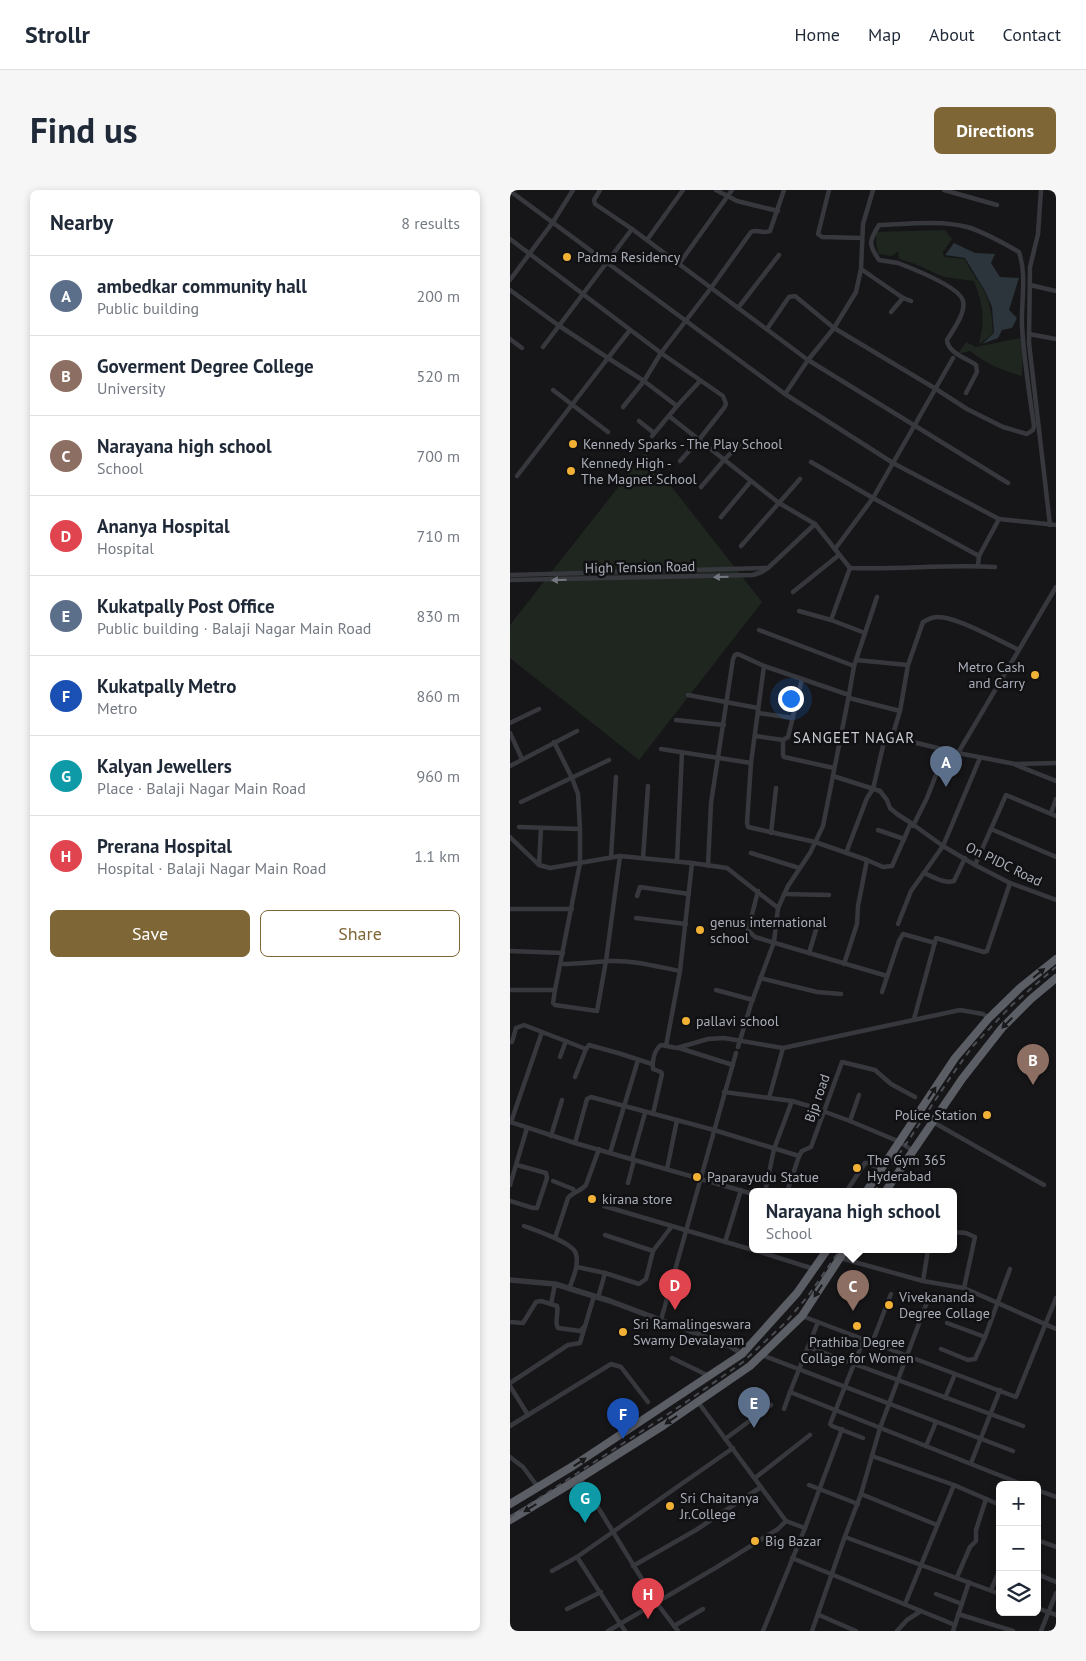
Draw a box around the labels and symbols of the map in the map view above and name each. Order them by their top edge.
place label: Padma Residency [577,248,681,266]
marker: Padma Residency [561,251,573,263]
place label: Kennedy Sparks - The Play School [583,435,782,453]
marker: Kennedy Sparks - The Play School [567,438,579,450]
place label: Kennedy High - The Magnet School [581,454,697,488]
marker: Kennedy High - The Magnet School [565,465,577,477]
street label: High Tension Road [585,557,695,577]
one-way arrow [713,573,729,581]
one-way arrow [551,576,567,584]
place label: Metro Cash and Carry [958,658,1025,692]
marker: Metro Cash and Carry [1029,669,1041,681]
your location [778,686,804,712]
district label: SANGEET NAGAR [793,728,915,747]
pin: A [930,746,962,787]
street label: On PIDC Road [963,838,1045,890]
place label: genus international school [710,913,827,947]
marker: genus international school [694,924,706,936]
one-way arrow [1032,967,1045,978]
place label: pallavi school [696,1012,779,1030]
marker: pallavi school [680,1015,692,1027]
one-way arrow [1001,1017,1013,1029]
pin: B [1017,1044,1049,1085]
street label: Bjp road [800,1071,834,1125]
one-way arrow [927,1087,936,1100]
place label: Police Station [895,1106,977,1124]
marker: Police Station [981,1109,993,1121]
place label: The Gym 365 Hyderabad [867,1151,946,1185]
marker: The Gym 365 Hyderabad [851,1162,863,1174]
place label: Paparayudu Statue [707,1168,819,1186]
marker: Paparayudu Statue [691,1171,703,1183]
place label: kirana store [602,1190,672,1208]
marker: kirana store [586,1193,598,1205]
pin: D [659,1269,691,1310]
pin: C [837,1270,869,1311]
one-way arrow [813,1284,823,1297]
place label: Vivekananda Degree Collage [898,1288,990,1322]
marker: Vivekananda Degree Collage [883,1299,895,1311]
place label: Sri Ramalingeswara Swamy Devalayam [633,1315,751,1349]
marker: Prathiba Degree Collage for Women [851,1320,863,1332]
marker: Sri Ramalingeswara Swamy Devalayam [617,1326,629,1338]
place label: Prathiba Degree Collage for Women [800,1333,914,1367]
pin: E [738,1387,770,1428]
pin: F [607,1398,639,1439]
one-way arrow [664,1415,678,1425]
one-way arrow [573,1457,586,1467]
pin: G [569,1482,601,1523]
place label: Sri Chaitanya Jr.College [679,1489,759,1523]
marker: Sri Chaitanya Jr.College [664,1500,676,1512]
one-way arrow [523,1503,536,1513]
place label: Big Bazar [765,1532,822,1550]
marker: Big Bazar [749,1535,761,1547]
pin: H [632,1578,664,1619]

